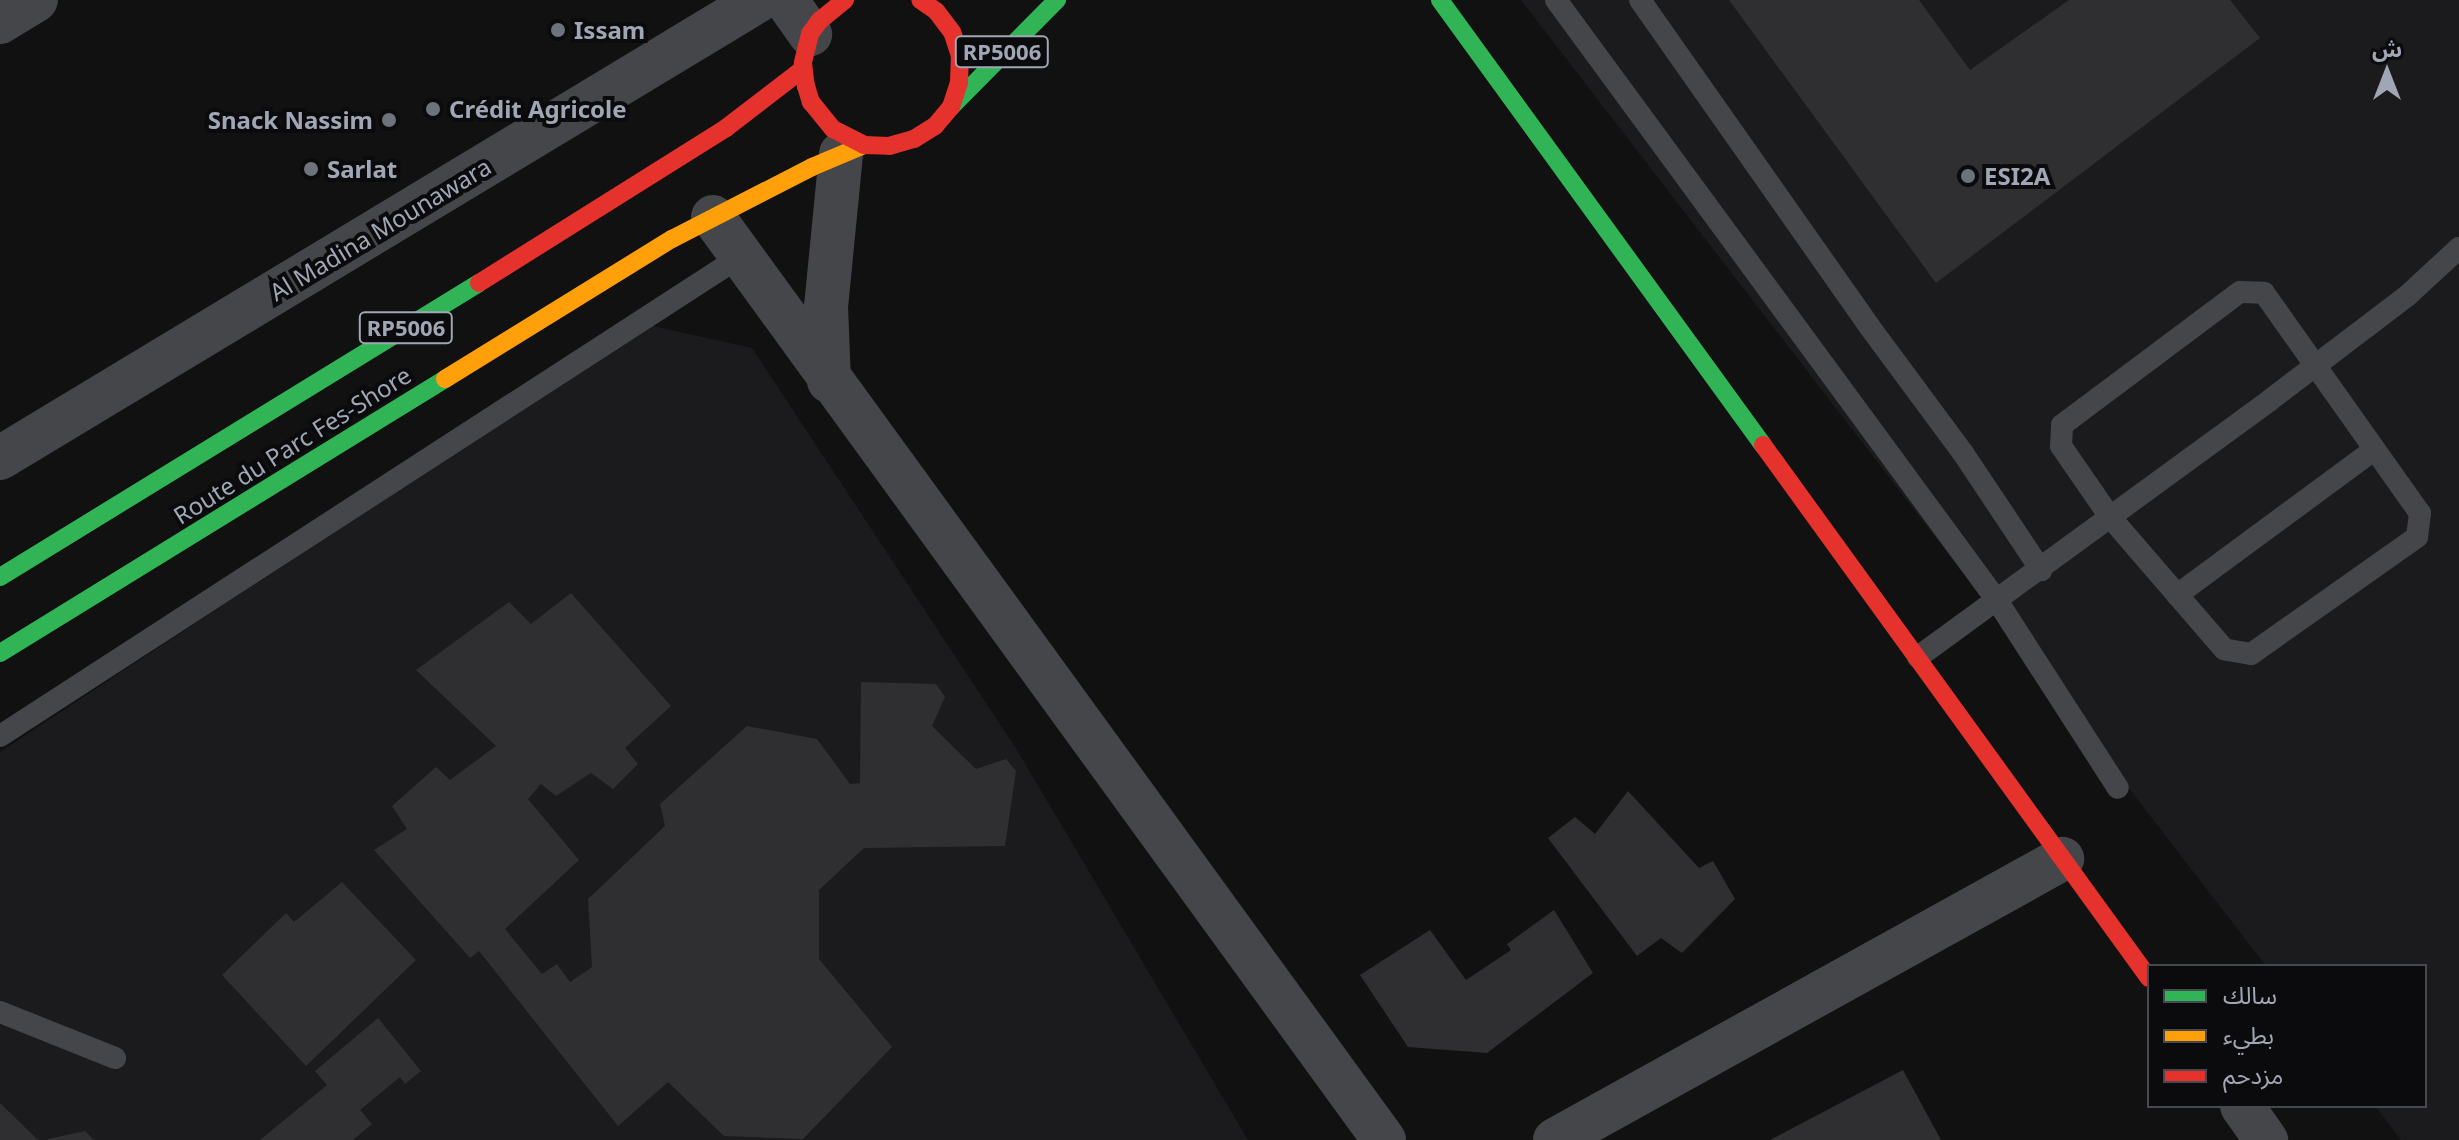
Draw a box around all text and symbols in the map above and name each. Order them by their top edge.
place label: Issam [574,16,645,44]
marker: Issam [549,21,567,39]
north arrow [2347,32,2427,112]
text: ش [2372,33,2402,63]
road number: RP5006 [954,34,1050,70]
place label: Crédit Agricole [449,95,627,123]
marker: Crédit Agricole [424,100,442,118]
place label: Snack Nassim [208,106,373,134]
marker: Snack Nassim [380,111,398,129]
street label: Al Madina Mounawara [264,151,496,307]
place label: Sarlat [327,155,397,183]
marker: Sarlat [302,160,320,178]
place label: ESI2A [1984,162,2050,190]
marker: ESI2A [1959,167,1977,185]
road number: RP5006 [358,310,454,346]
street label: Route du Parc Fes-Shore [168,360,416,530]
legend [2147,964,2427,1108]
text: سالك [2223,978,2277,1011]
text: بطيء [2223,1018,2274,1051]
text: مزدحم [2223,1058,2283,1091]

